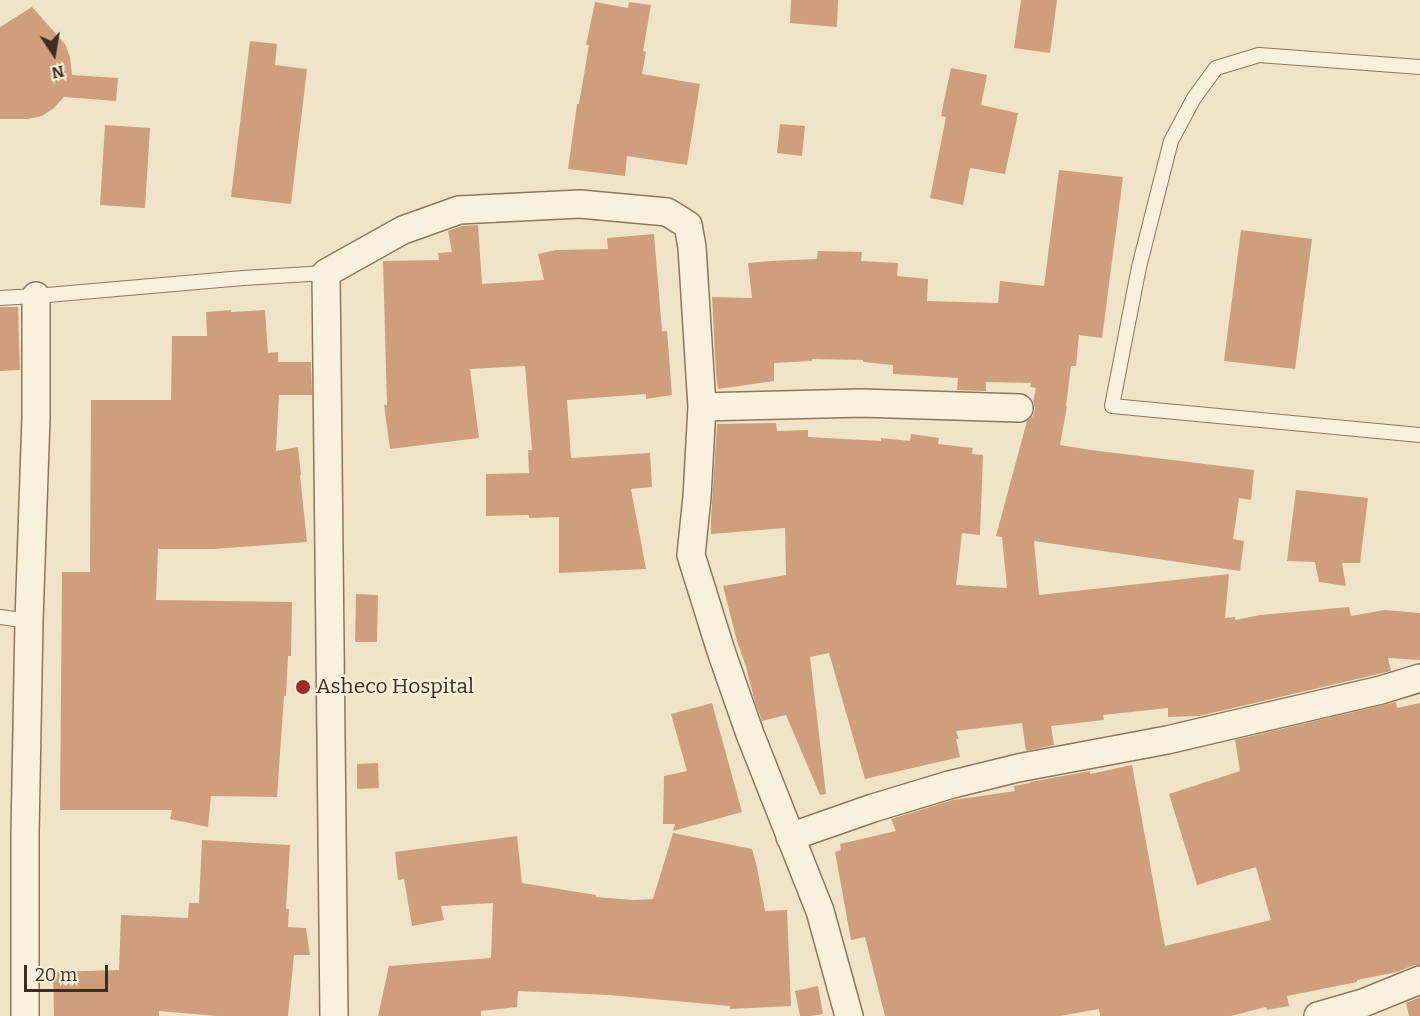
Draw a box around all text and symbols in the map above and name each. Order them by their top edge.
north arrow [24,24,84,84]
text: N [50,62,66,83]
place label: Asheco Hospital [316,674,474,700]
marker: Asheco Hospital [294,678,312,696]
scale bar [27,953,111,991]
text: 20 m [35,964,77,986]

